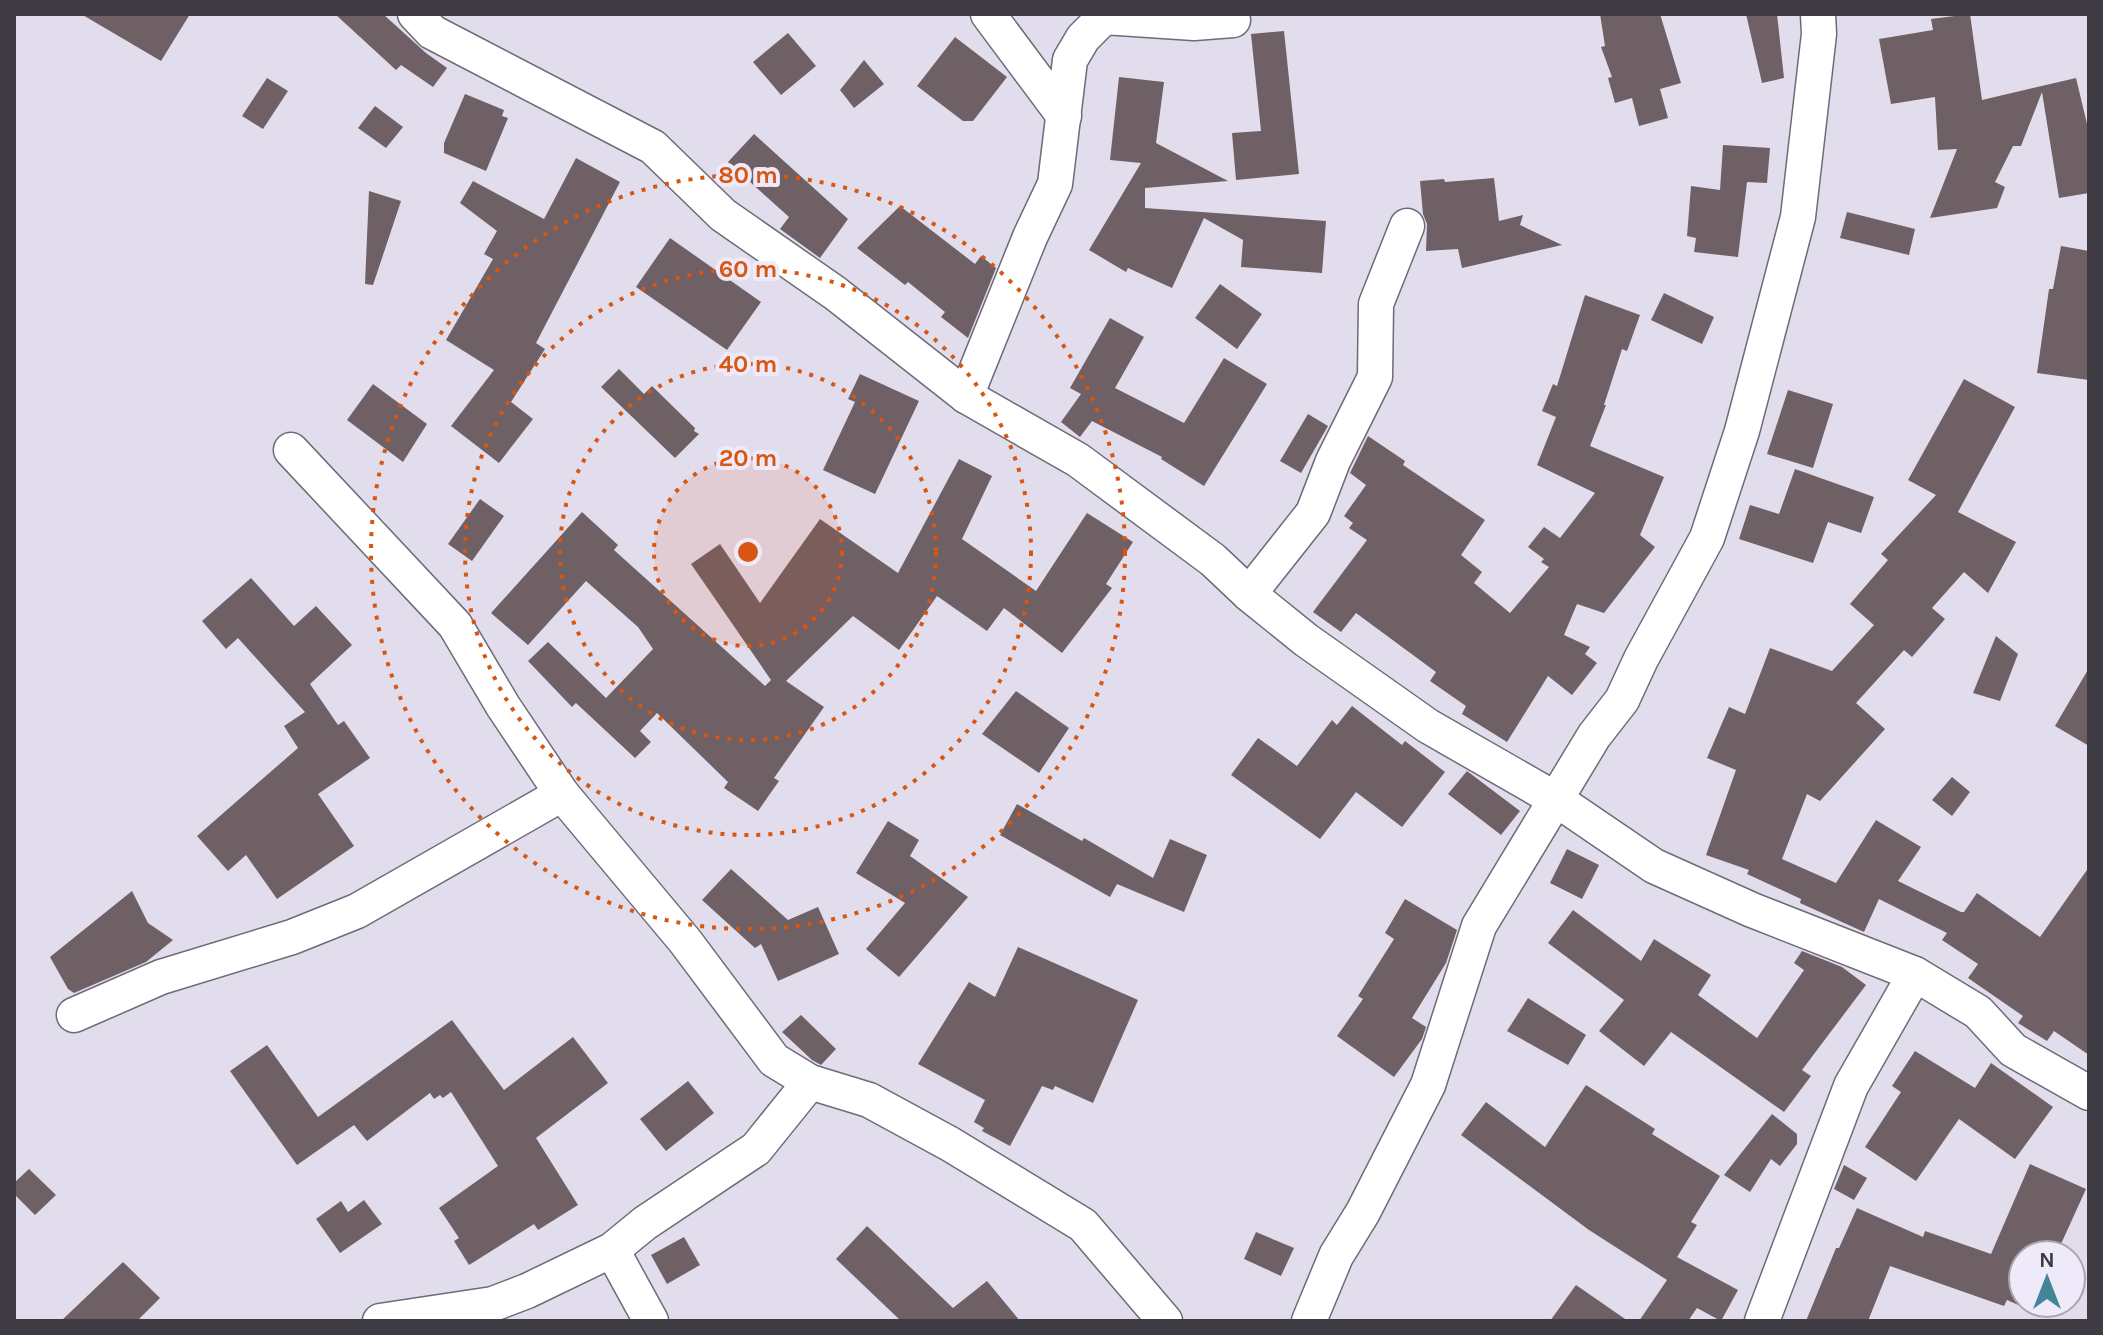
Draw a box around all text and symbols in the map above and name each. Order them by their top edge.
text: 80 m [718,161,778,189]
text: 60 m [719,255,777,283]
text: 40 m [719,350,777,378]
text: 20 m [719,444,777,472]
centre of rings [734,538,762,566]
north arrow [2007,1239,2087,1319]
text: N [2039,1247,2055,1273]

